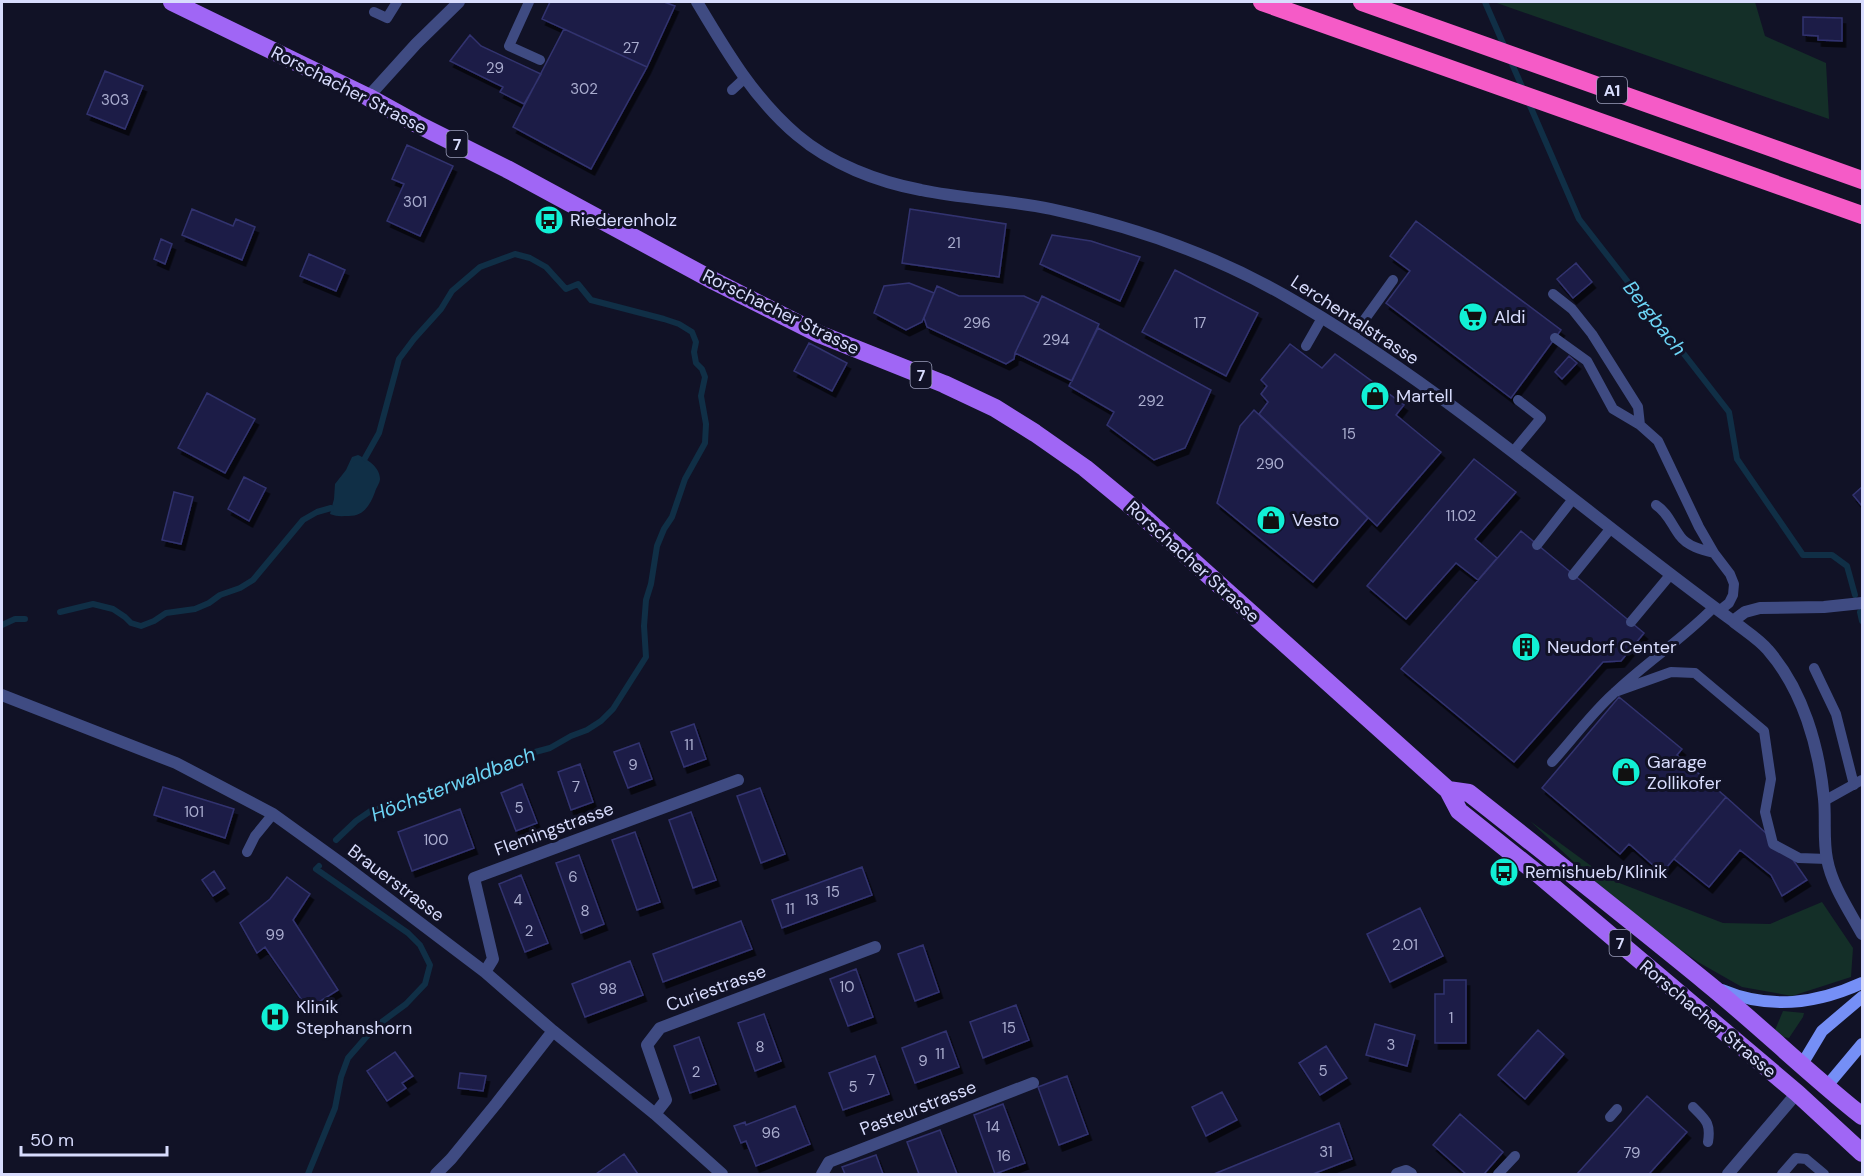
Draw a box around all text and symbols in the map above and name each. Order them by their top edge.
house number: 27 [623,38,639,58]
street label: Rorschacher Strasse [267,40,431,140]
house number: 29 [486,58,504,78]
road number: A1 [1597,77,1627,103]
house number: 302 [570,79,598,99]
house number: 303 [101,90,129,110]
road number: 7 [446,131,468,157]
house number: 301 [403,192,427,212]
bus stop icon: Riederenholz [533,204,565,236]
place label: Riederenholz [570,208,677,232]
house number: 21 [947,233,961,253]
street label: Rorschacher Strasse [699,264,863,360]
street label: Lerchentalstrasse [1286,270,1424,370]
water label: Bergbach [1618,275,1692,361]
supermarket icon: Aldi [1457,301,1489,333]
place label: Aldi [1494,305,1526,329]
house number: 296 [963,313,991,333]
house number: 17 [1194,313,1206,333]
house number: 294 [1042,330,1070,350]
road number: 7 [910,362,932,388]
shop icon: Martell [1359,380,1391,412]
place label: Martell [1396,384,1453,408]
house number: 292 [1138,391,1164,411]
house number: 15 [1342,424,1356,444]
house number: 290 [1256,454,1284,474]
street label: Rorschacher Strasse [1121,496,1265,628]
shop icon: Vesto [1255,504,1287,536]
house number: 11.02 [1446,506,1476,526]
place label: Vesto [1292,508,1339,532]
building icon: Neudorf Center [1510,631,1542,663]
place label: Neudorf Center [1547,635,1677,659]
house number: 11 [684,735,694,755]
water label: Höchsterwaldbach [367,741,539,827]
place label: Garage Zollikofer [1647,750,1722,795]
house number: 9 [628,755,638,775]
shop icon: Garage Zollikofer [1610,756,1642,788]
house number: 7 [572,777,580,797]
street label: Flemingstrasse [491,796,617,862]
house number: 5 [514,798,524,818]
house number: 101 [184,802,204,822]
house number: 100 [423,830,449,850]
street label: Brauerstrasse [343,839,449,927]
bus stop icon: Remishueb/Klinik [1488,856,1520,888]
place label: Remishueb/Klinik [1525,860,1667,884]
house number: 6 [568,867,578,887]
house number: 15 [826,882,840,902]
house number: 4 [513,890,523,910]
house number: 13 [805,890,819,910]
house number: 11 [785,899,795,919]
house number: 8 [580,901,590,921]
house number: 2 [525,921,533,941]
house number: 99 [266,925,284,945]
road number: 7 [1610,930,1630,956]
house number: 2.01 [1392,935,1418,955]
street label: Rorschacher Strasse [1635,955,1781,1083]
street label: Curiestrasse [663,959,769,1017]
house number: 10 [840,977,854,997]
house number: 98 [599,979,617,999]
place label: Klinik Stephanshorn [296,995,412,1040]
hospital icon: Klinik Stephanshorn [259,1001,291,1033]
house number: 1 [1449,1008,1453,1028]
house number: 15 [1002,1018,1016,1038]
house number: 3 [1387,1035,1395,1055]
house number: 8 [755,1037,765,1057]
house number: 11 [935,1044,945,1064]
house number: 9 [918,1051,928,1071]
house number: 5 [1318,1061,1328,1081]
house number: 2 [692,1062,700,1082]
house number: 7 [867,1070,875,1090]
street label: Pasteurstrasse [856,1075,980,1141]
house number: 5 [848,1077,858,1097]
house number: 14 [986,1117,1000,1137]
scale bar [21,1119,166,1157]
house number: 96 [762,1123,780,1143]
text: 50 m [30,1128,74,1152]
house number: 31 [1319,1142,1333,1162]
house number: 79 [1623,1143,1641,1163]
house number: 16 [997,1146,1011,1166]

